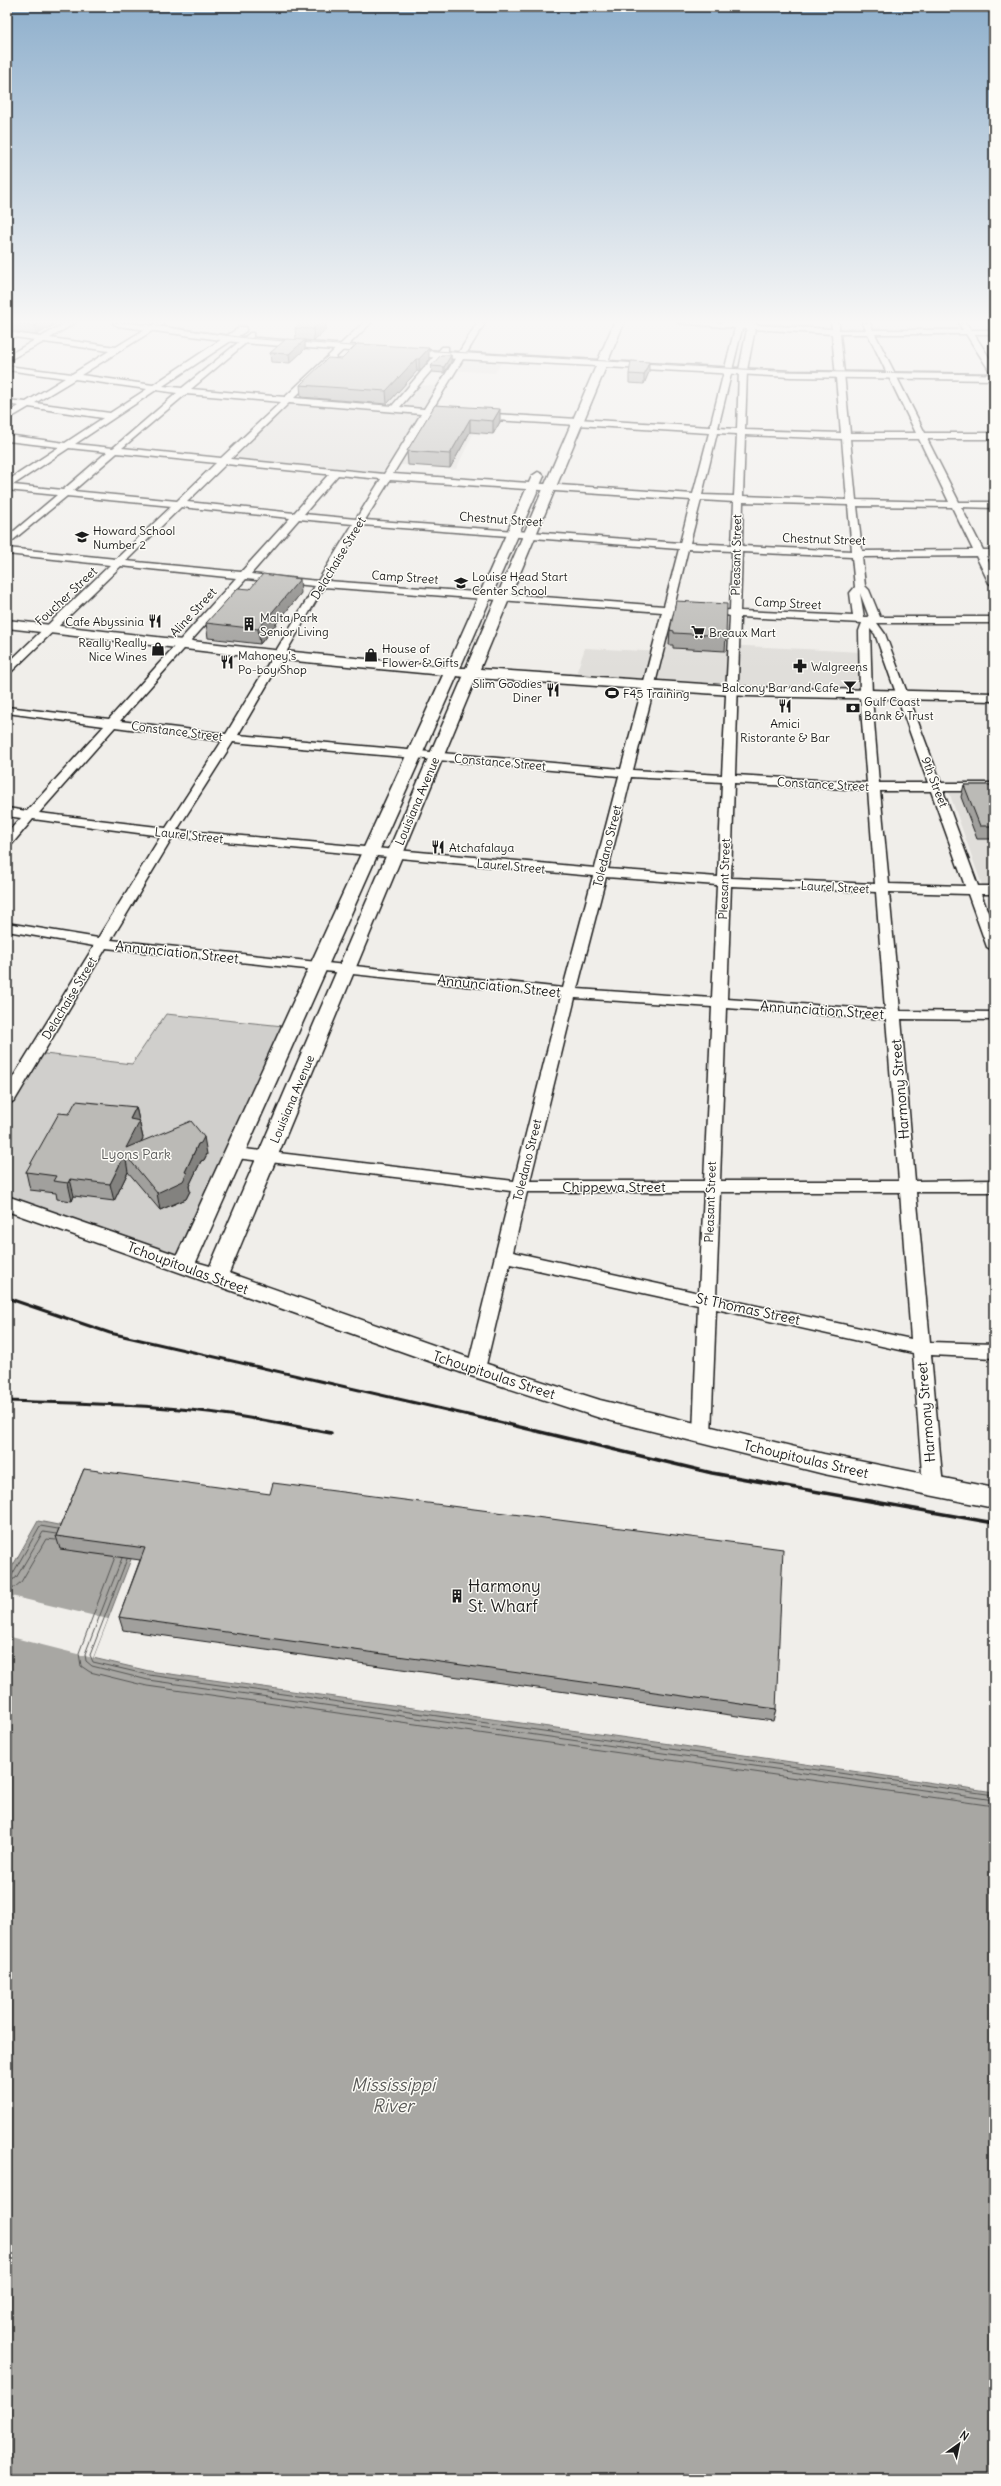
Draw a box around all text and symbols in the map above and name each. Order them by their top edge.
street label: Chestnut Street [459,509,543,529]
street label: Delachaise Street [307,514,369,602]
street label: Pleasant Street [728,514,744,596]
place label: Howard School Number 2 [93,523,175,552]
school or university icon: Howard School Number 2 [74,529,90,545]
street label: Chestnut Street [782,530,866,548]
street label: Foucher Street [32,563,100,629]
street label: Camp Street [371,567,439,587]
place label: Louise Head Start Center School [472,569,568,598]
school or university icon: Louise Head Start Center School [453,575,469,591]
street label: Aline Street [167,584,219,640]
street label: Camp Street [754,594,822,612]
place label: Malta Park Senior Living [260,610,329,639]
restaurant icon: Cafe Abyssinia [147,613,163,629]
place label: Cafe Abyssinia [65,614,144,629]
building icon: Malta Park Senior Living [241,616,257,632]
supermarket icon: Breaux Mart [690,624,706,640]
place label: Breaux Mart [709,625,776,640]
place label: Really Really Nice Wines [78,635,147,664]
shop icon: Really Really Nice Wines [150,641,166,657]
place label: House of Flower & Gifts [382,641,459,670]
shop icon: House of Flower & Gifts [363,647,379,663]
place label: Mahoney's Po-boy Shop [238,648,307,677]
restaurant icon: Mahoney's Po-boy Shop [219,654,235,670]
pharmacy icon: Walgreens [792,658,808,674]
place label: Walgreens [811,659,868,674]
place label: Slim Goodies Diner [473,676,542,705]
bar icon: Balcony Bar and Cafe [842,679,858,695]
place label: Balcony Bar and Cafe [721,680,839,695]
restaurant icon: Slim Goodies Diner [545,682,561,698]
sports icon: F45 Training [604,685,620,701]
place label: F45 Training [623,686,689,701]
place label: Gulf Coast Bank & Trust [864,694,934,723]
restaurant icon: Amici Ristorante & Bar [777,698,793,714]
bank icon: Gulf Coast Bank & Trust [845,700,861,716]
place label: Amici Ristorante & Bar [740,716,830,745]
street label: Constance Street [130,718,224,744]
street label: Constance Street [454,751,546,773]
street label: Louisiana Avenue [392,754,442,848]
street label: 9th Street [919,755,951,809]
street label: Constance Street [777,774,869,794]
street label: Toledano Street [590,803,624,889]
street label: Laurel Street [154,824,224,846]
street label: Pleasant Street [715,838,733,920]
restaurant icon: Atchafalaya [430,839,446,855]
place label: Atchafalaya [449,840,514,855]
street label: Laurel Street [476,856,546,876]
street label: Laurel Street [800,878,870,896]
street label: Annunciation Street [114,937,240,967]
street label: Delachaise Street [38,954,100,1042]
street label: Annunciation Street [436,971,562,1001]
street label: Annunciation Street [759,997,885,1023]
street label: Harmony Street [887,1038,913,1140]
street label: Louisiana Avenue [267,1052,317,1146]
street label: Toledano Street [510,1117,544,1203]
park label: Lyons Park [101,1145,171,1163]
street label: Pleasant Street [701,1161,719,1243]
street label: Chippewa Street [562,1178,666,1196]
street label: Tchoupitoulas Street [125,1238,251,1298]
street label: St Thomas Street [694,1289,802,1329]
street label: Tchoupitoulas Street [430,1347,558,1403]
street label: Harmony Street [913,1361,939,1463]
street label: Tchoupitoulas Street [742,1436,871,1482]
place label: Harmony St. Wharf [468,1575,541,1617]
building icon: Harmony St. Wharf [449,1588,465,1604]
water label: Mississippi River [351,2073,437,2117]
north arrow [939,2424,979,2464]
text: N [957,2428,971,2444]

